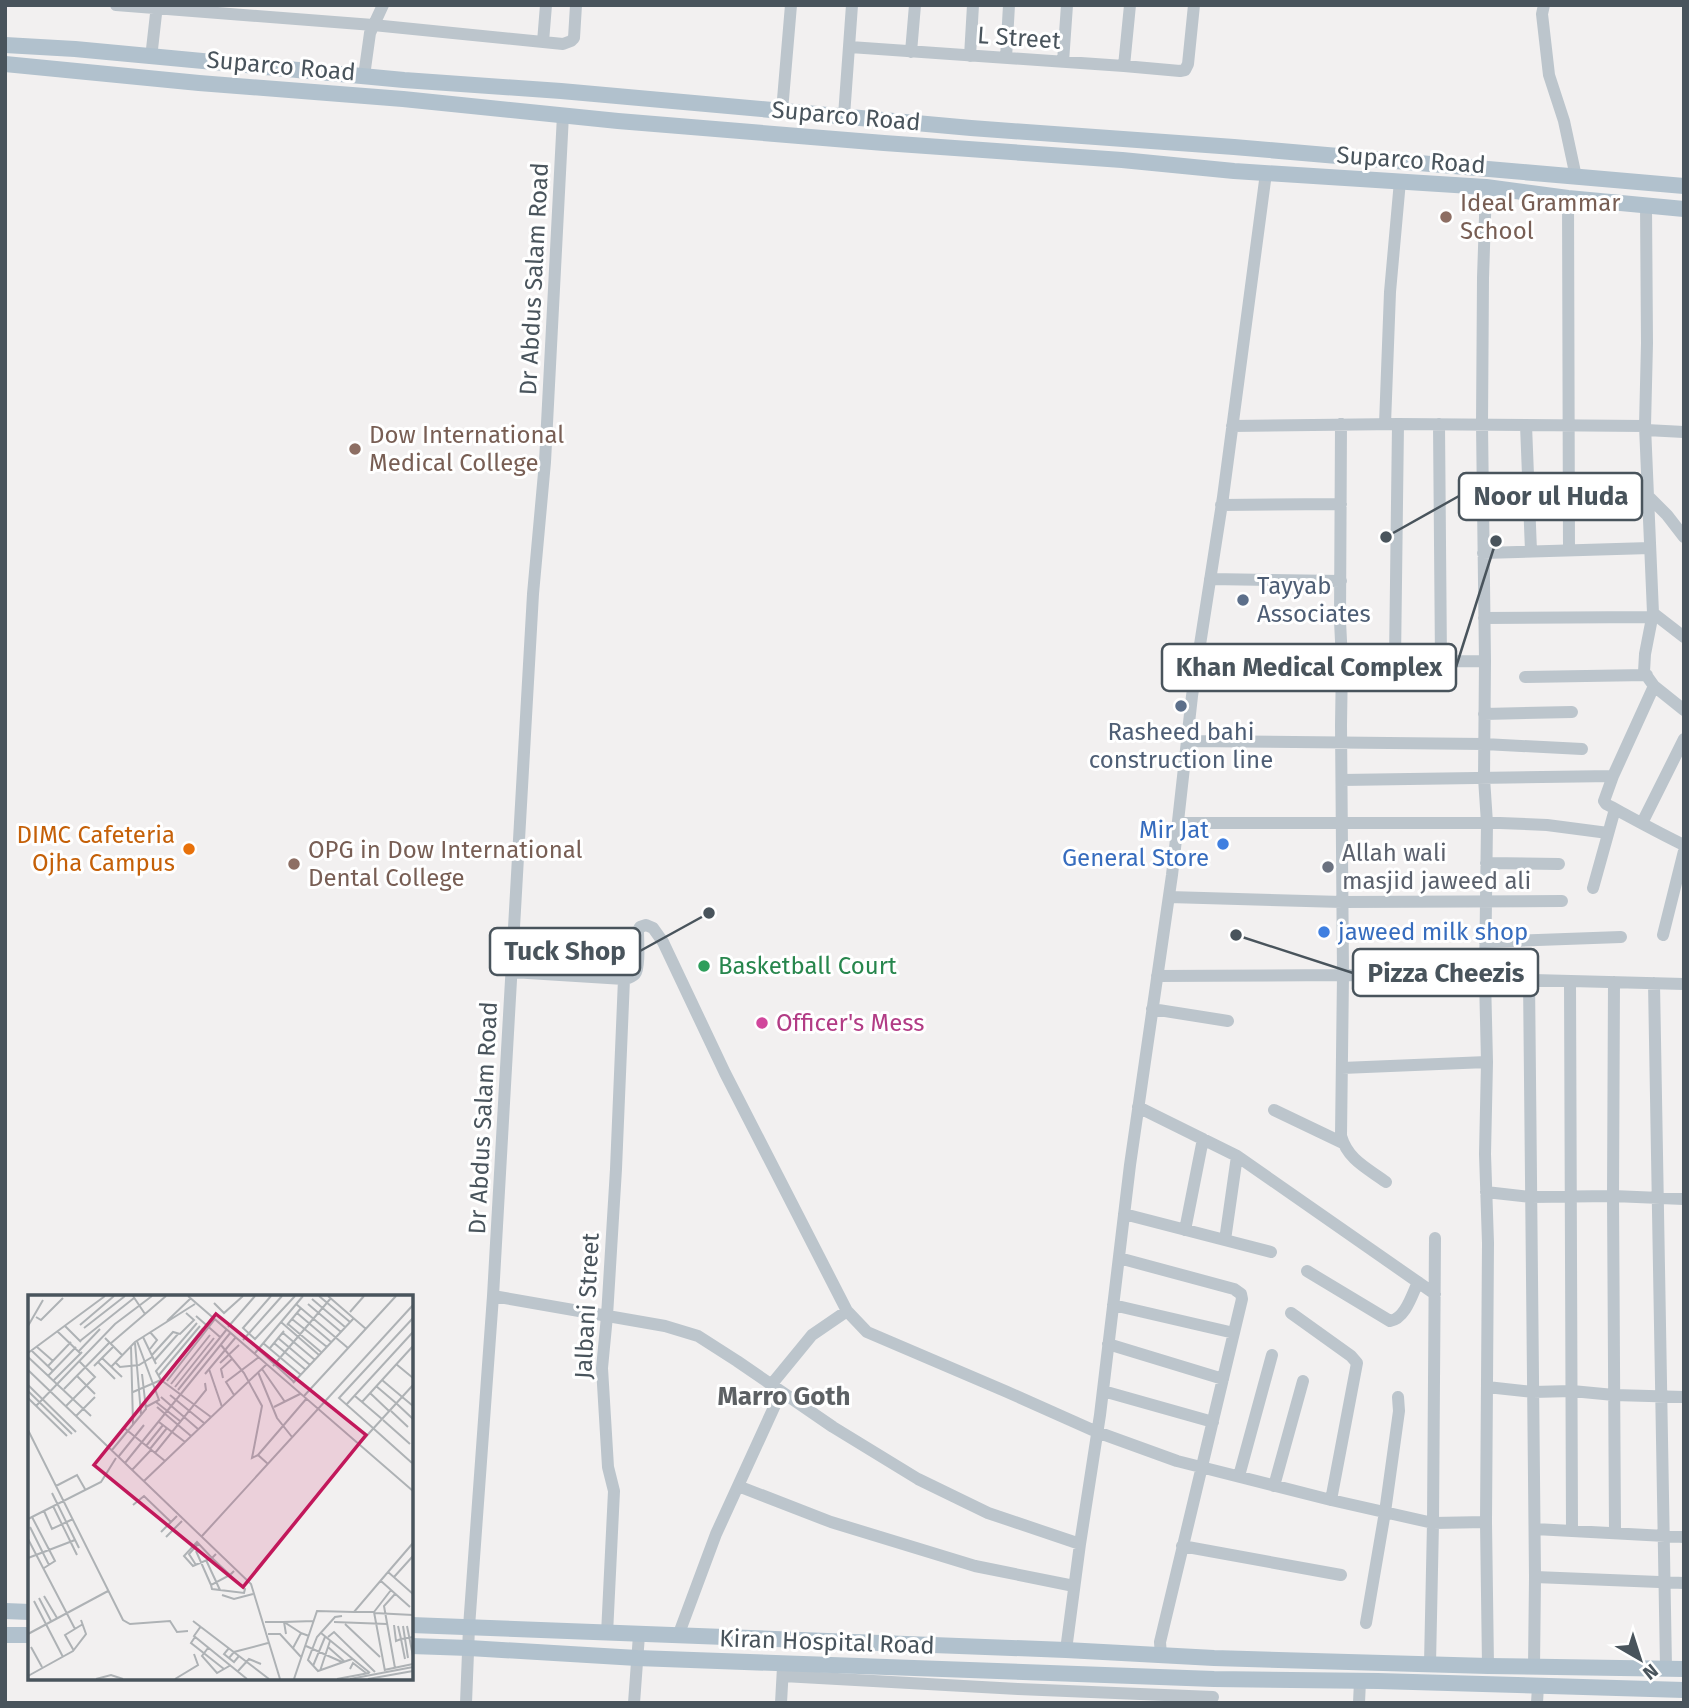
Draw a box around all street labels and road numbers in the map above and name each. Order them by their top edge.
street label: L Street [976,21,1062,55]
street label: Suparco Road [205,46,357,86]
street label: Suparco Road [770,96,922,136]
street label: Suparco Road [1336,141,1486,179]
street label: Dr Abdus Salam Road [514,162,554,396]
street label: Dr Abdus Salam Road [463,1001,503,1235]
street label: Jalbani Street [569,1232,605,1380]
street label: Kiran Hospital Road [719,1624,935,1660]

